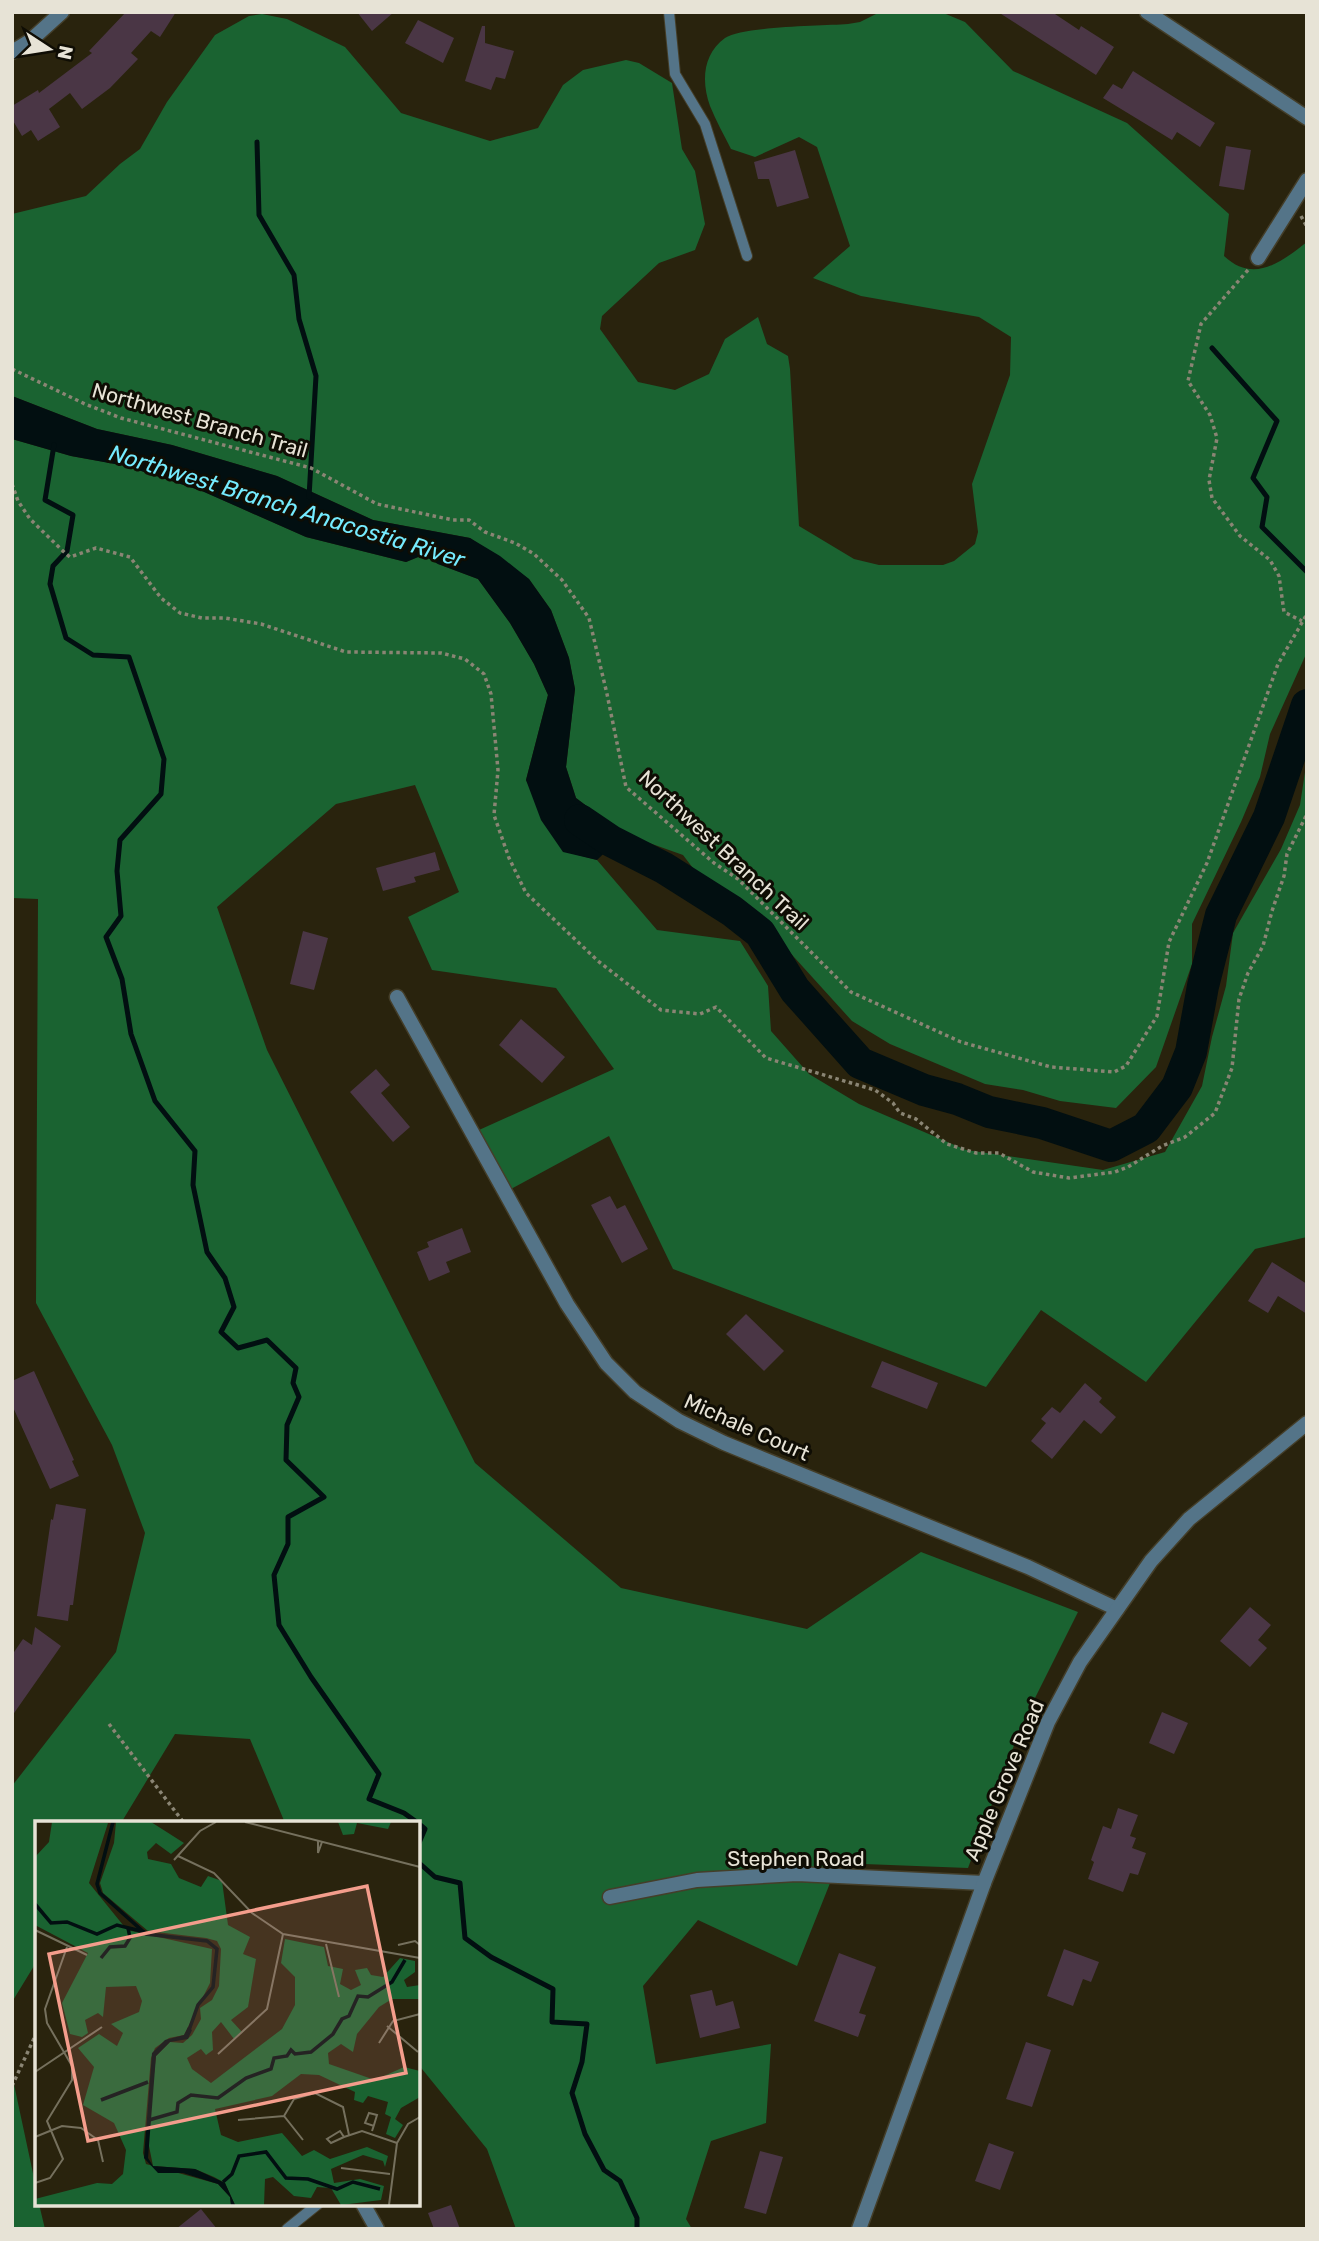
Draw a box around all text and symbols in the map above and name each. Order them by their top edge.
north arrow [14,14,84,84]
text: N [52,43,78,62]
street label: Northwest Branch Trail [89,377,311,463]
water label: Northwest Branch Anacostia River [106,439,469,574]
street label: Northwest Branch Trail [634,765,814,935]
street label: Michale Court [680,1388,814,1466]
street label: Apple Grove Road [959,1696,1049,1864]
inset map [35,1821,420,2206]
street label: Stephen Road [727,1846,865,1871]

